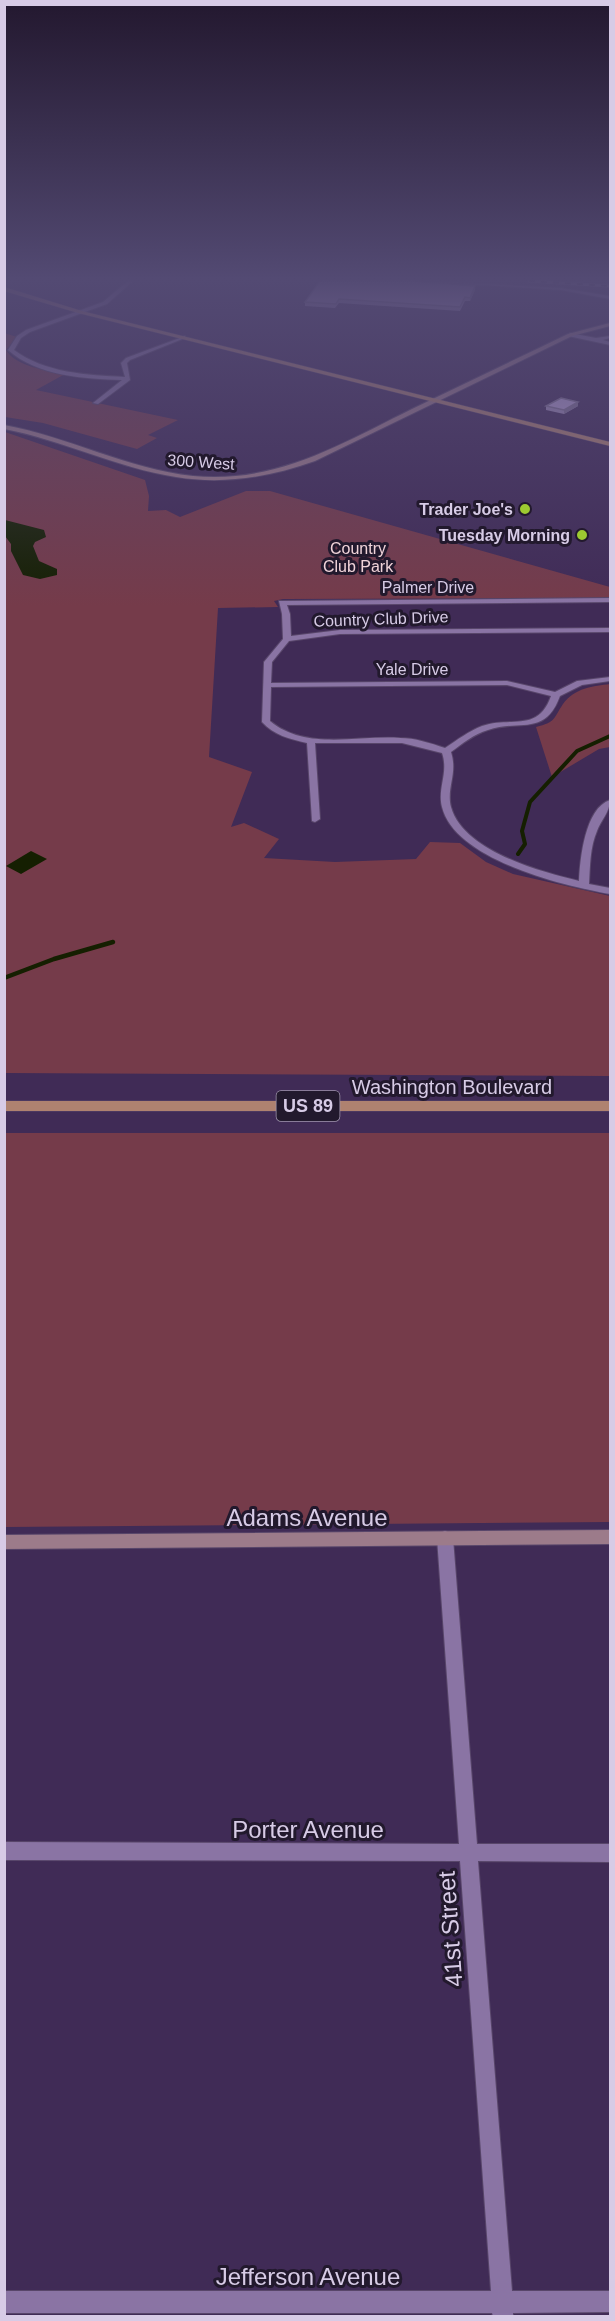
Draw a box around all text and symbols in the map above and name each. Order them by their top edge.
street label: 300 West [167,451,236,473]
place label: Trader Joe's [419,501,513,518]
marker: Trader Joe's [518,502,532,516]
place label: Tuesday Morning [439,527,570,544]
marker: Tuesday Morning [575,528,589,542]
park label: Country Club Park [323,540,394,575]
street label: Palmer Drive [382,579,474,596]
street label: Country Club Drive [313,608,449,630]
street label: Yale Drive [376,661,448,678]
street label: Washington Boulevard [352,1076,552,1098]
road number: US 89 [276,1091,340,1121]
street label: Adams Avenue [226,1504,388,1531]
street label: Porter Avenue [232,1816,384,1843]
street label: 41st Street [432,1870,468,1988]
street label: Jefferson Avenue [216,2263,400,2290]

